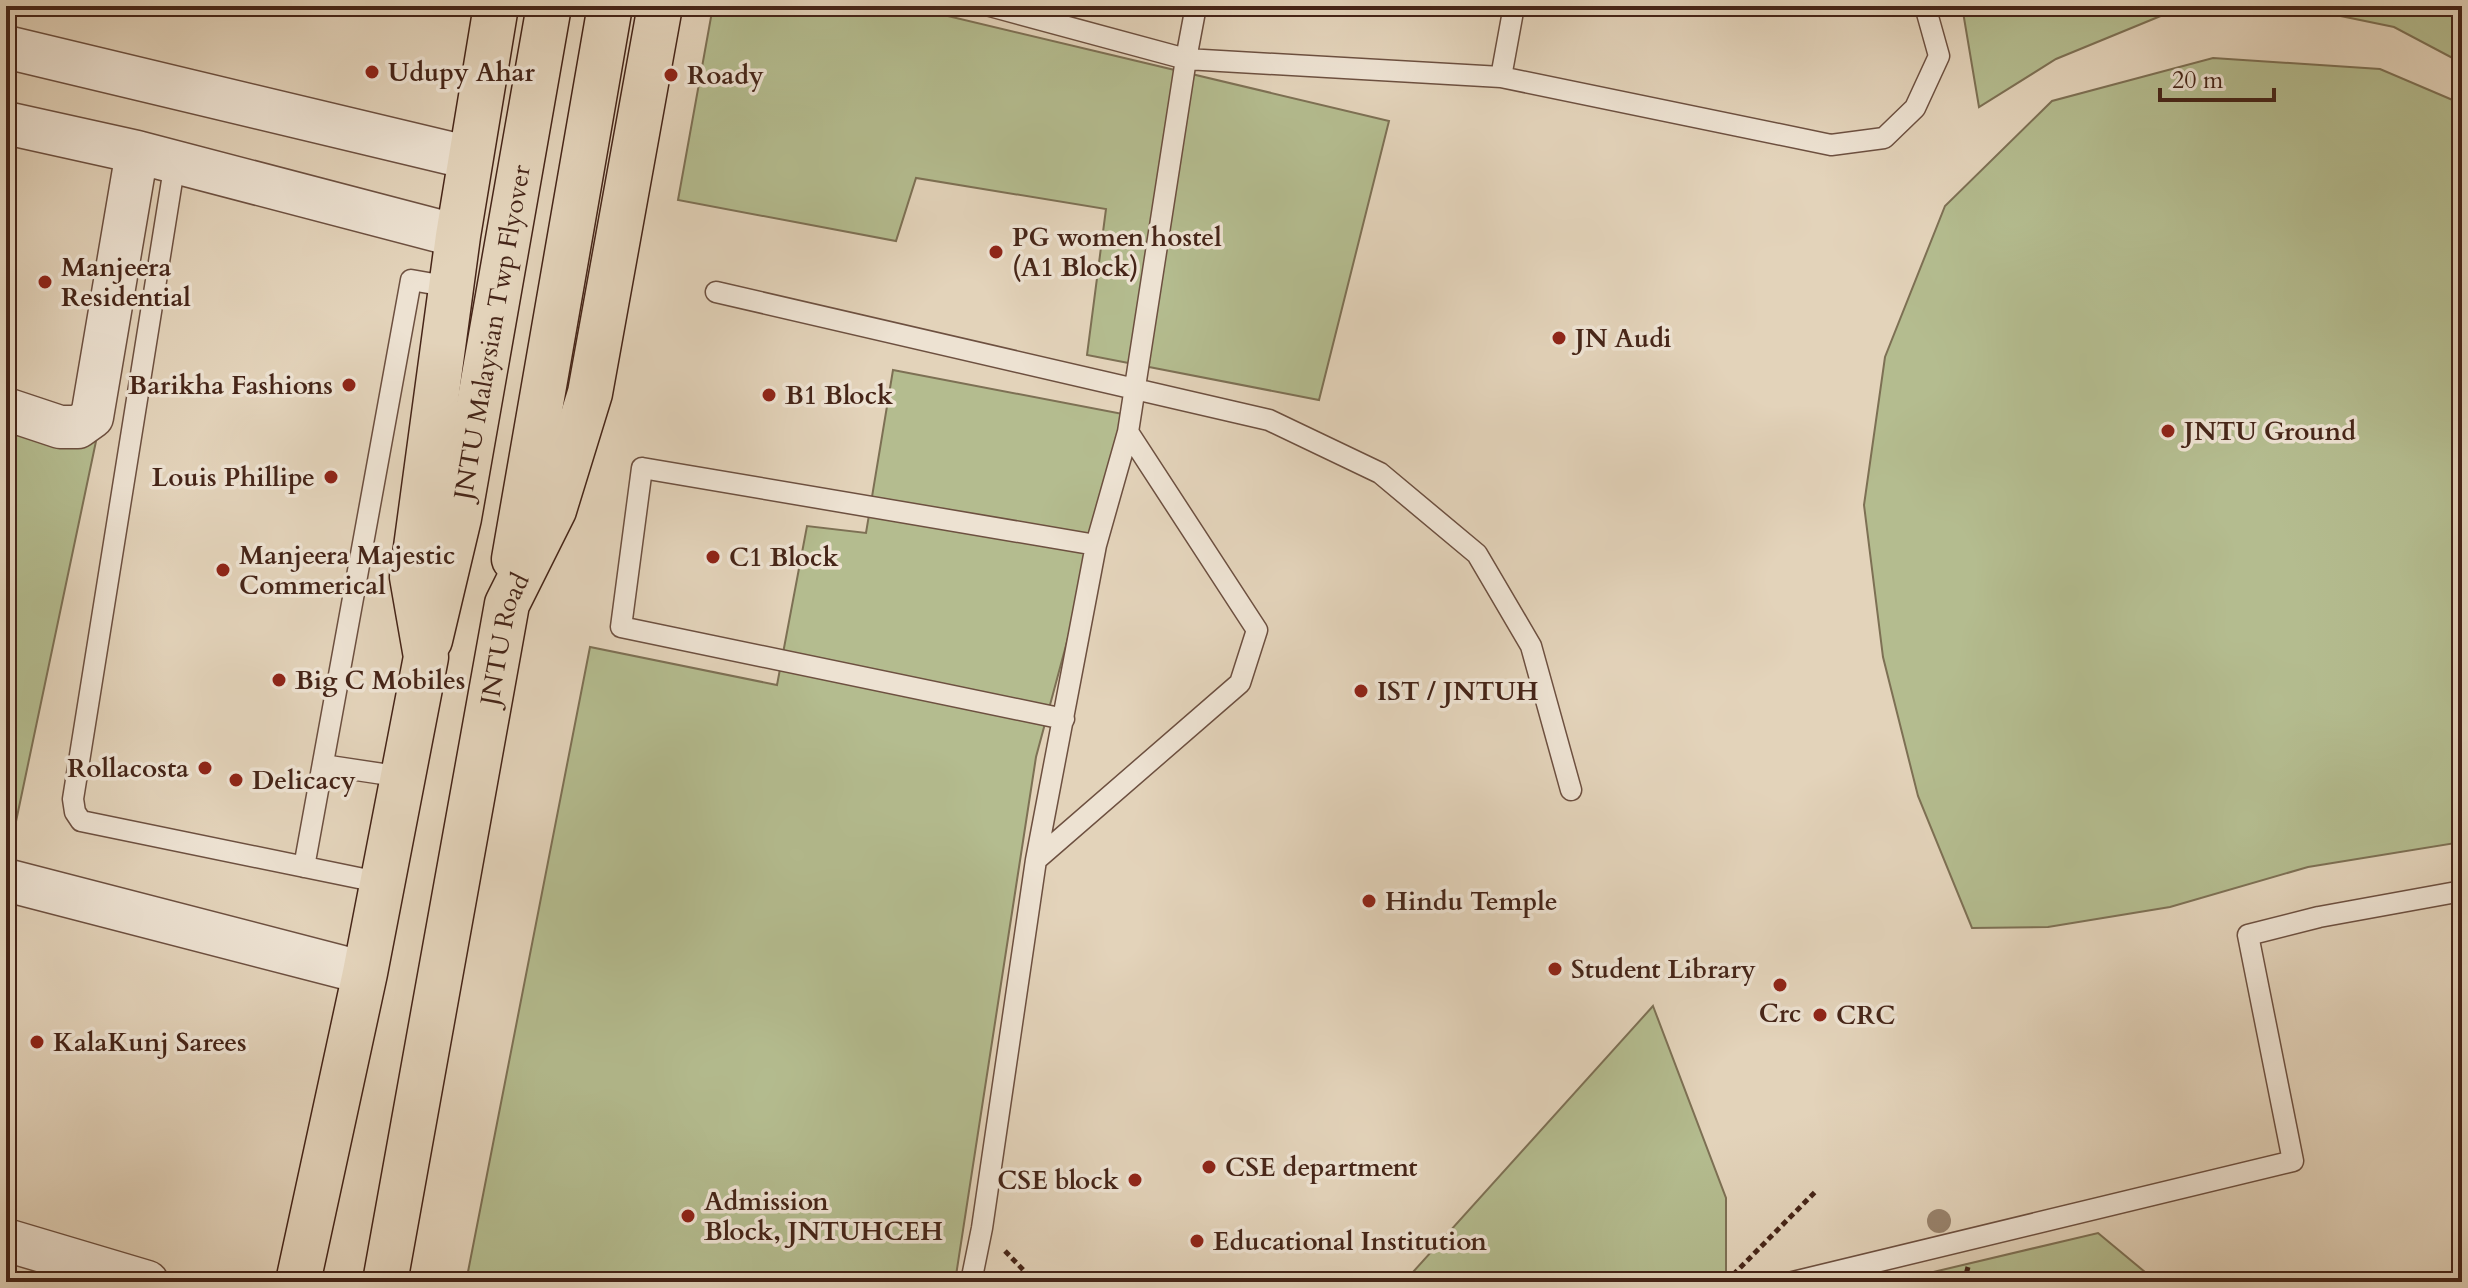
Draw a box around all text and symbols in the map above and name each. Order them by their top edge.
scale bar [2160,52,2274,102]
place label: Udupy Ahar [388,55,536,90]
place label: Roady [687,58,764,93]
marker: Udupy Ahar [363,63,381,81]
text: 20 m [2172,64,2224,97]
marker: Roady [662,66,680,84]
street label: JNTU Malaysian Twp Flyover [444,162,538,506]
place label: PG women hostel (A1 Block) [1012,220,1222,285]
marker: PG women hostel (A1 Block) [987,243,1005,261]
place label: Manjeera Residential [61,250,191,315]
marker: Manjeera Residential [36,273,54,291]
place label: JN Audi [1571,321,1672,356]
marker: JN Audi [1550,329,1568,347]
place label: Barikha Fashions [128,368,333,403]
marker: Barikha Fashions [340,376,358,394]
place label: B1 Block [785,378,894,413]
marker: B1 Block [760,386,778,404]
place label: JNTU Ground [2180,414,2356,449]
marker: JNTU Ground [2159,422,2177,440]
place label: Louis Phillipe [152,460,315,495]
marker: Louis Phillipe [322,468,340,486]
place label: Manjeera Majestic Commerical [239,538,455,603]
place label: C1 Block [729,540,839,575]
marker: C1 Block [704,548,722,566]
marker: Manjeera Majestic Commerical [214,561,232,579]
street label: JNTU Road [471,567,537,712]
place label: Big C Mobiles [295,663,465,698]
marker: Big C Mobiles [270,671,288,689]
place label: IST / JNTUH [1377,674,1539,709]
marker: IST / JNTUH [1352,682,1370,700]
place label: Rollacosta [67,751,189,786]
marker: Rollacosta [196,759,214,777]
place label: Delicacy [252,763,356,798]
marker: Delicacy [227,771,245,789]
place label: Hindu Temple [1385,884,1558,919]
marker: Hindu Temple [1360,892,1378,910]
place label: Student Library [1571,952,1756,987]
marker: Student Library [1546,960,1564,978]
marker: Crc [1771,976,1789,994]
place label: Crc [1759,996,1801,1031]
place label: CRC [1836,998,1896,1033]
marker: CRC [1811,1006,1829,1024]
place label: KalaKunj Sarees [53,1025,247,1060]
marker: KalaKunj Sarees [28,1033,46,1051]
place label: CSE department [1225,1150,1417,1185]
marker: CSE department [1200,1158,1218,1176]
place label: CSE block [997,1163,1120,1198]
marker: CSE block [1126,1171,1144,1189]
place label: Admission Block, JNTUHCEH [704,1184,943,1249]
marker: Admission Block, JNTUHCEH [679,1207,697,1225]
place label: Educational Institution [1213,1224,1487,1259]
marker: Educational Institution [1188,1232,1206,1250]

